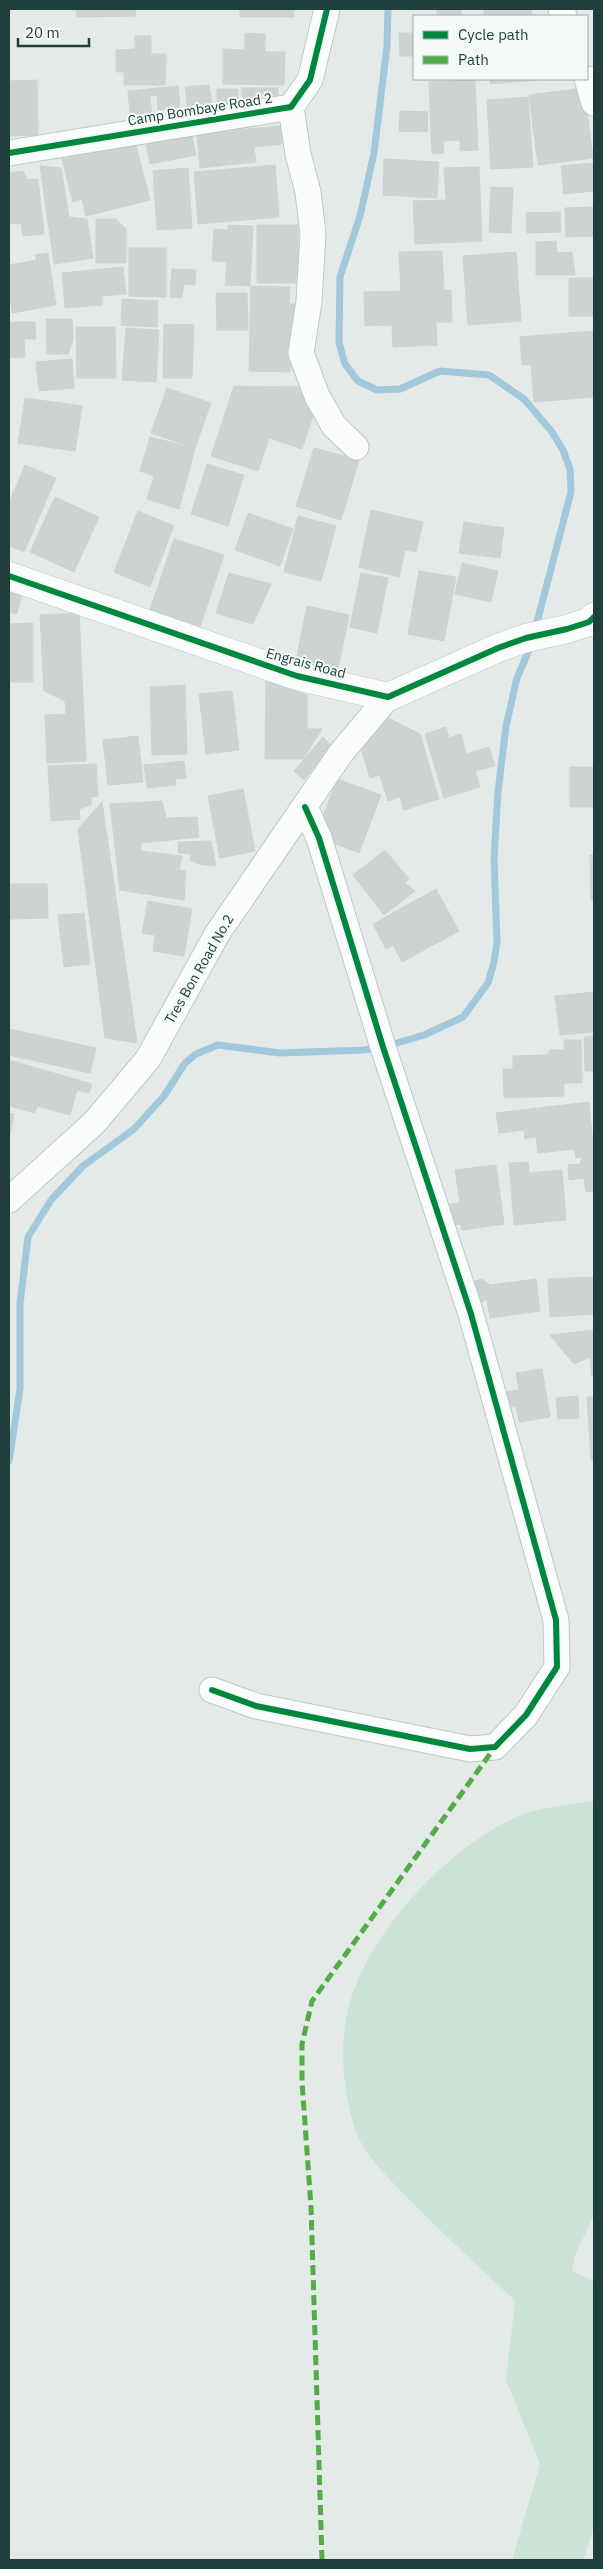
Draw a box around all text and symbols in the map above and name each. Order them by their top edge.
scale bar [18,15,89,47]
legend [413,15,588,80]
text: 20 m [25,23,60,42]
text: Cycle path [458,25,529,44]
text: Path [458,50,489,69]
street label: Camp Bombaye Road 2 [126,89,274,129]
street label: Engrais Road [264,644,348,682]
street label: Tres Bon Road No.2 [160,911,238,1027]

